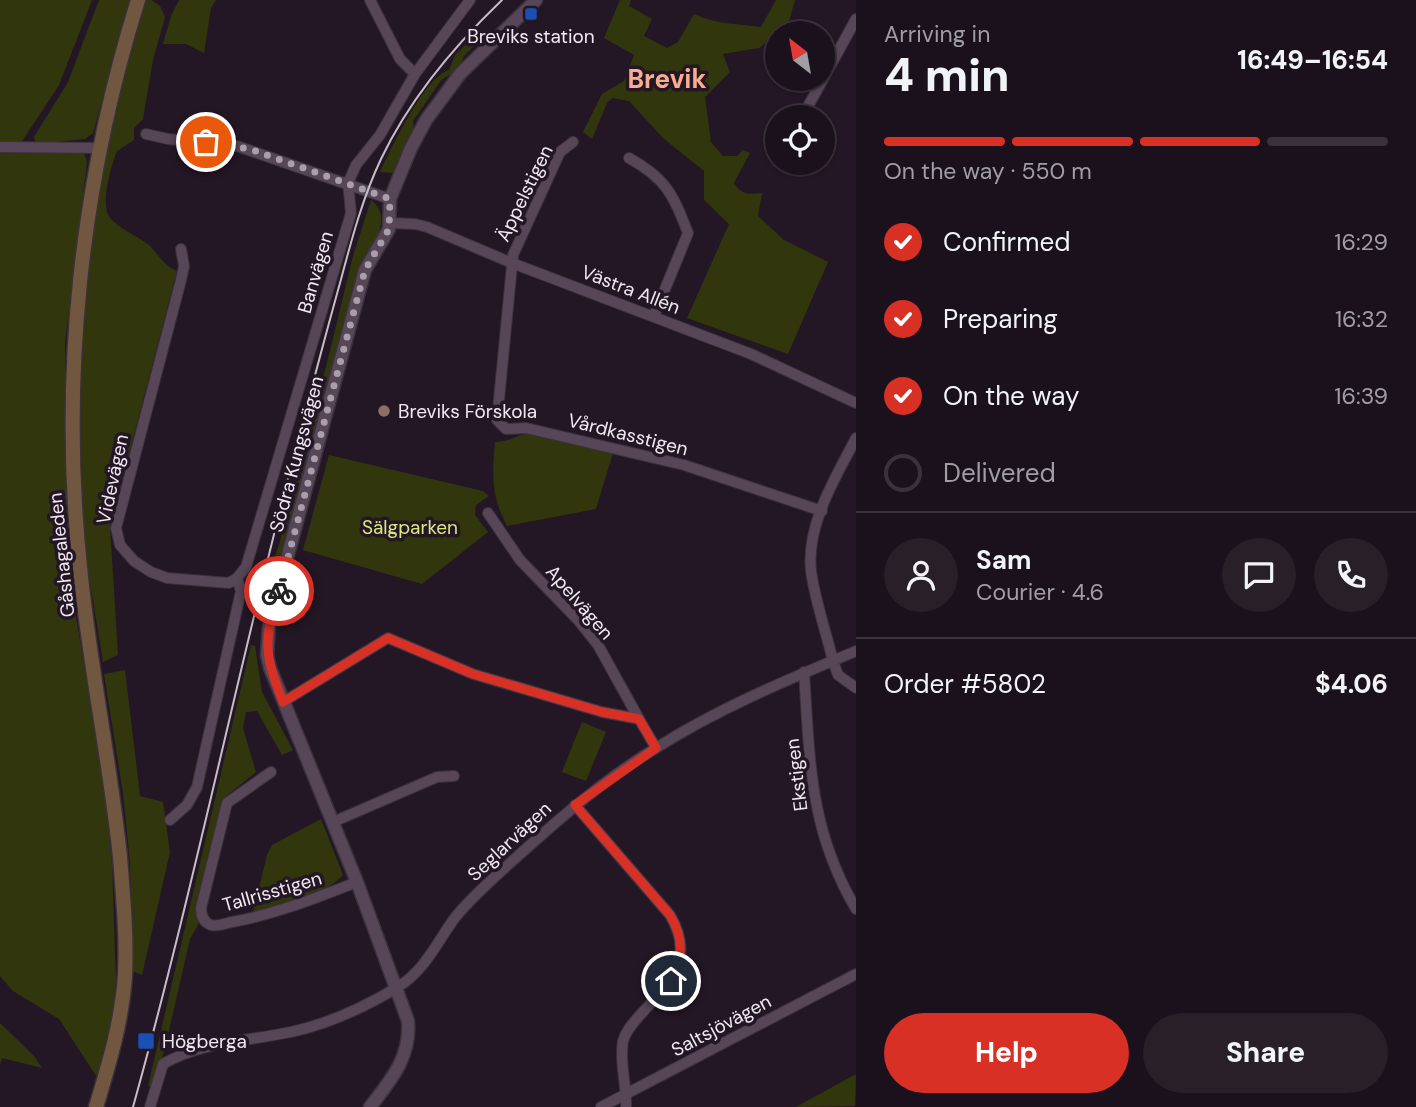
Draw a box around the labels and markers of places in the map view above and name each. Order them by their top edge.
marker: Breviks station [523,6,539,22]
place label: Breviks station [467,24,595,49]
pin [176,112,236,172]
place label: Breviks Förskola [398,399,537,424]
marker: Breviks Förskola [376,403,392,419]
pin [641,951,701,1011]
place label: Högberga [162,1029,247,1054]
marker: Högberga [136,1031,156,1051]

